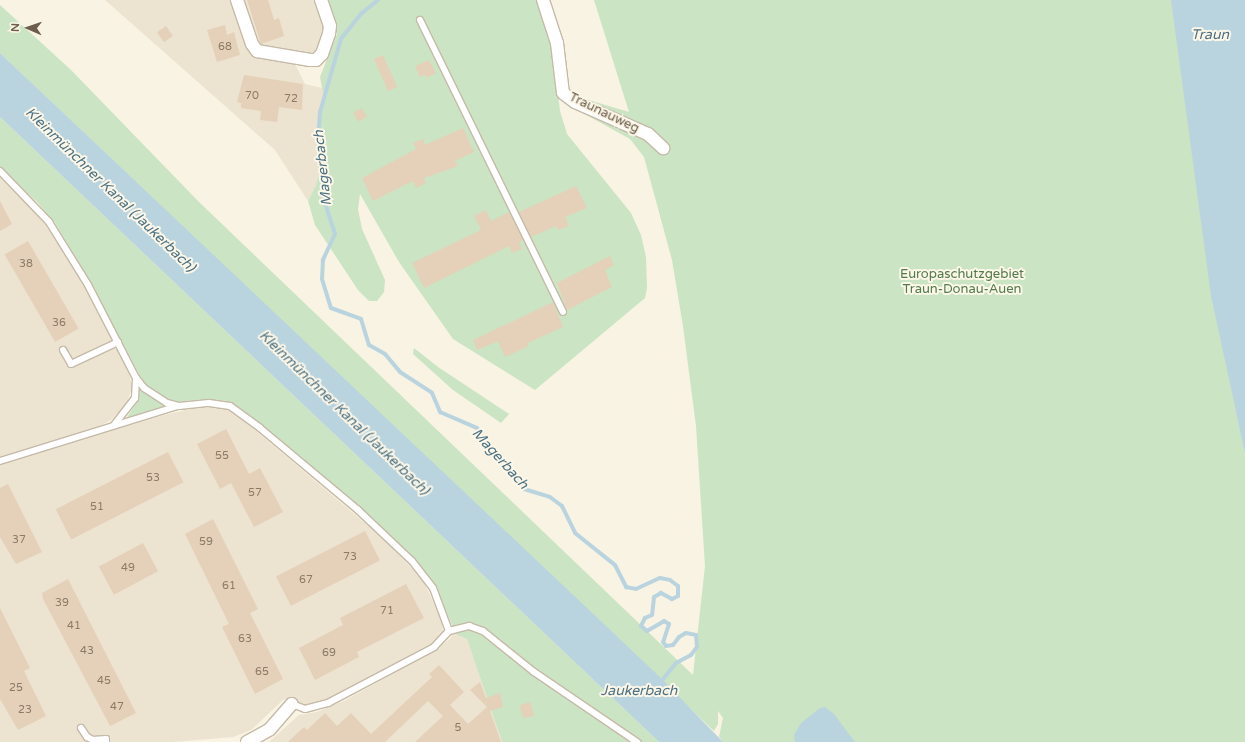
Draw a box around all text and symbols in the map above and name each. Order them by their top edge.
north arrow [8,8,48,48]
text: N [9,23,22,32]
water label: Traun [1191,27,1229,43]
house number: 68 [218,40,232,54]
house number: 70 [245,89,259,103]
street label: Traunauweg [566,89,642,137]
house number: 72 [284,92,298,106]
water label: Kleinmünchner Kanal (Jaukerbach) [22,104,198,276]
water label: Magerbach [311,129,335,207]
house number: 38 [19,257,33,271]
park label: Europaschutzgebiet Traun-Donau-Auen [900,267,1024,298]
house number: 36 [52,316,66,330]
water label: Kleinmünchner Kanal (Jaukerbach) [256,327,432,499]
water label: Magerbach [468,425,532,493]
house number: 55 [215,449,229,463]
house number: 53 [146,471,160,485]
house number: 57 [248,486,262,500]
house number: 51 [90,500,104,514]
house number: 37 [12,533,26,547]
house number: 59 [199,535,213,549]
house number: 73 [343,550,357,564]
house number: 49 [121,561,135,575]
house number: 67 [299,573,313,587]
house number: 61 [222,579,236,593]
house number: 39 [55,596,69,610]
house number: 71 [380,604,394,618]
house number: 41 [67,619,81,633]
house number: 63 [238,632,252,646]
house number: 43 [80,644,94,658]
house number: 69 [322,646,336,660]
house number: 65 [255,665,269,679]
house number: 45 [97,674,111,688]
house number: 25 [9,681,23,695]
water label: Jaukerbach [601,683,677,699]
house number: 47 [110,700,124,714]
house number: 23 [18,703,32,717]
house number: 5 [455,721,461,735]

